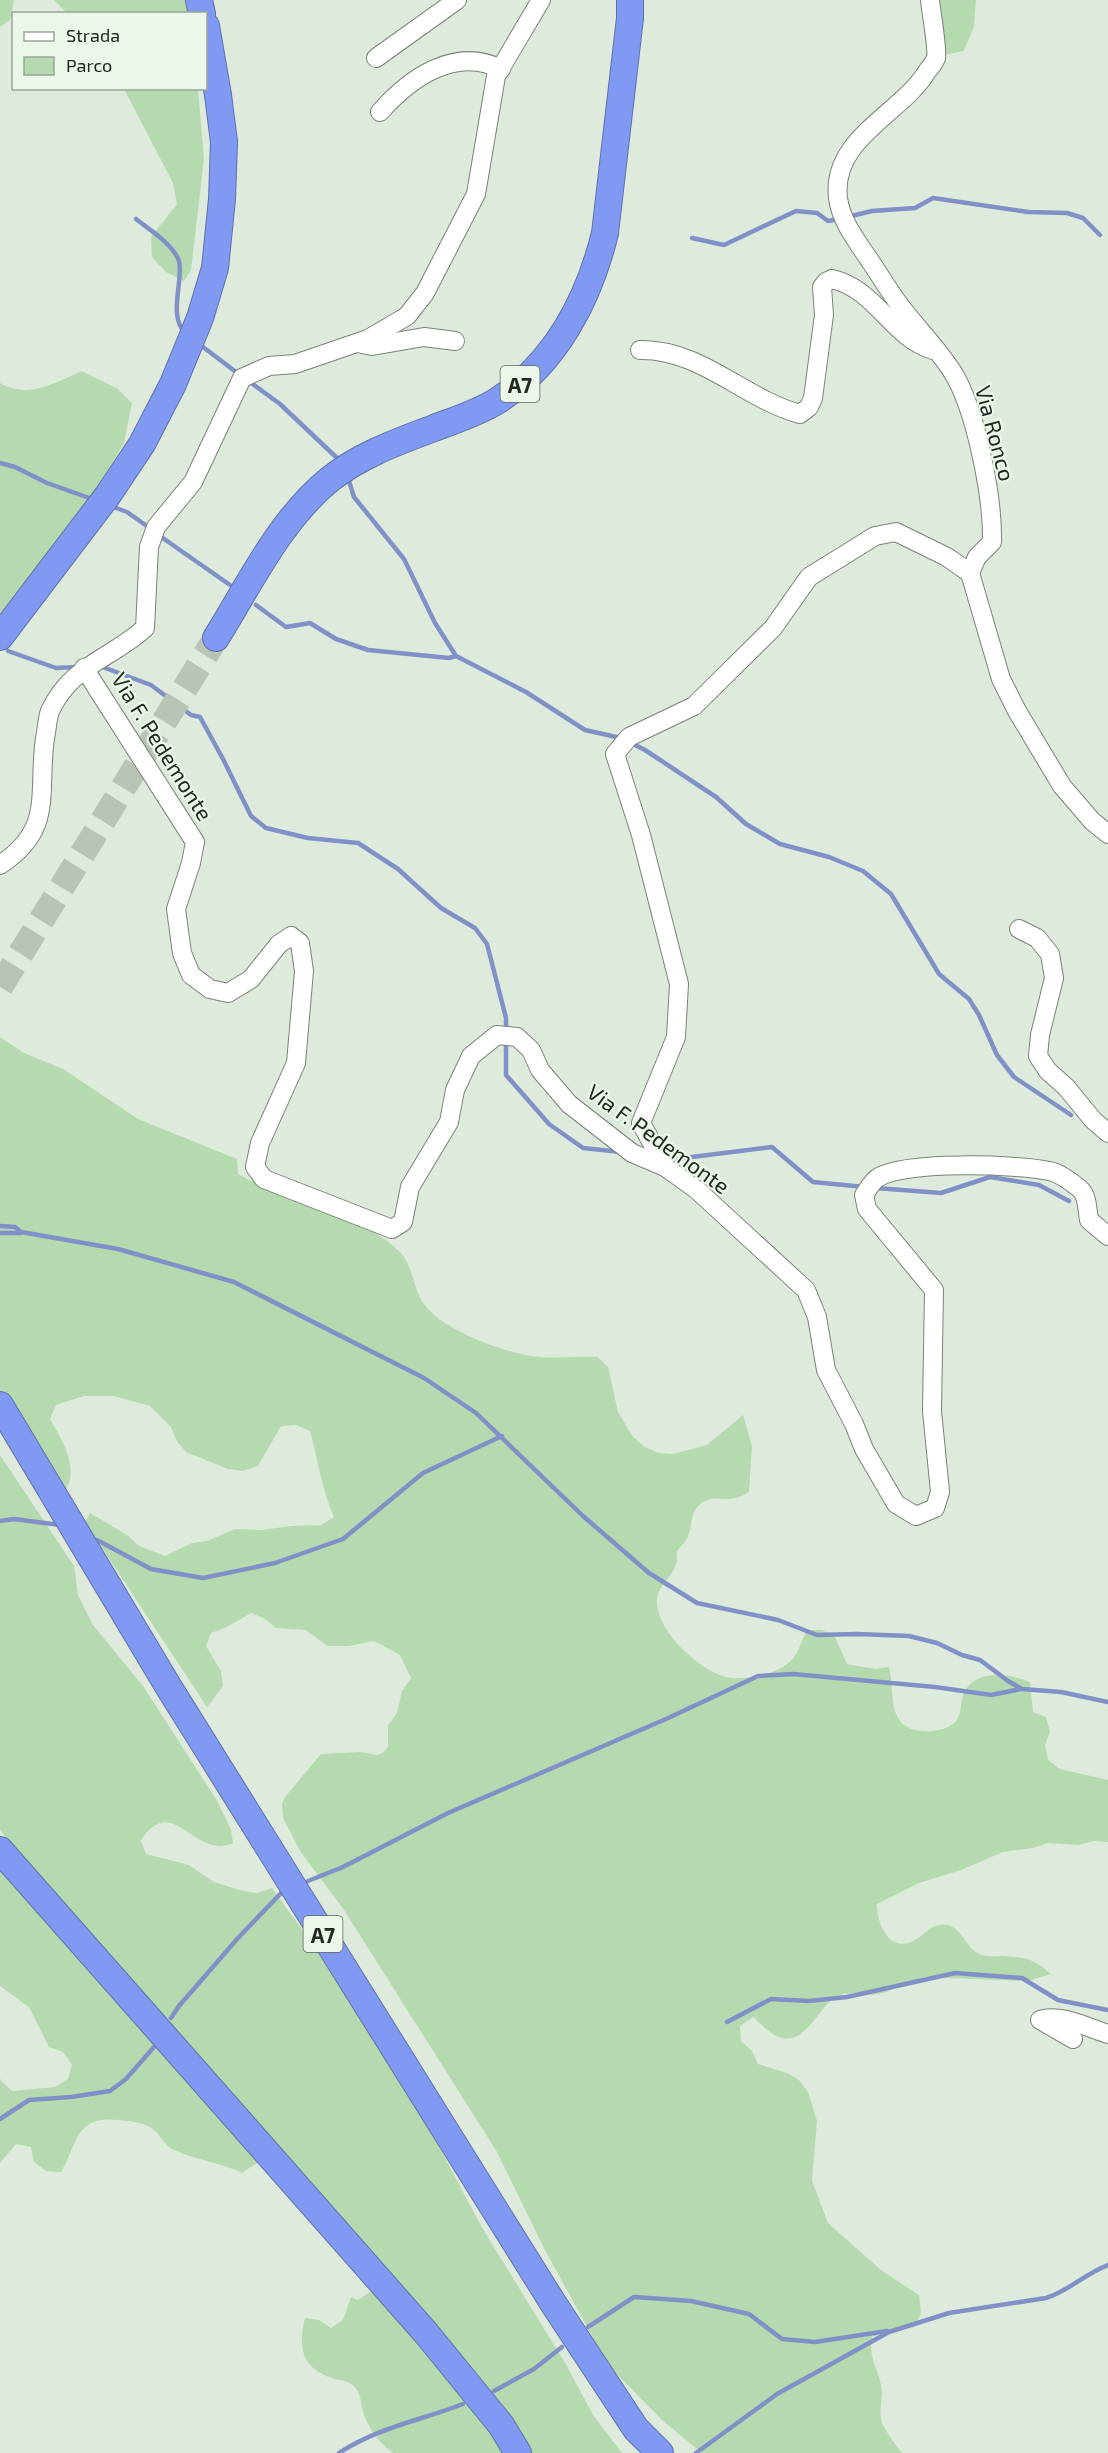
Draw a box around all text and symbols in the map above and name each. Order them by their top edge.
legend [12,12,207,90]
text: Strada [66,24,120,46]
text: Parco [66,54,112,76]
road number: A7 [500,366,540,402]
street label: Via Ronco [971,382,1021,484]
street label: Via F. Pedemonte [107,667,219,825]
street label: Via F. Pedemonte [583,1078,735,1198]
road number: A7 [304,1916,342,1952]

